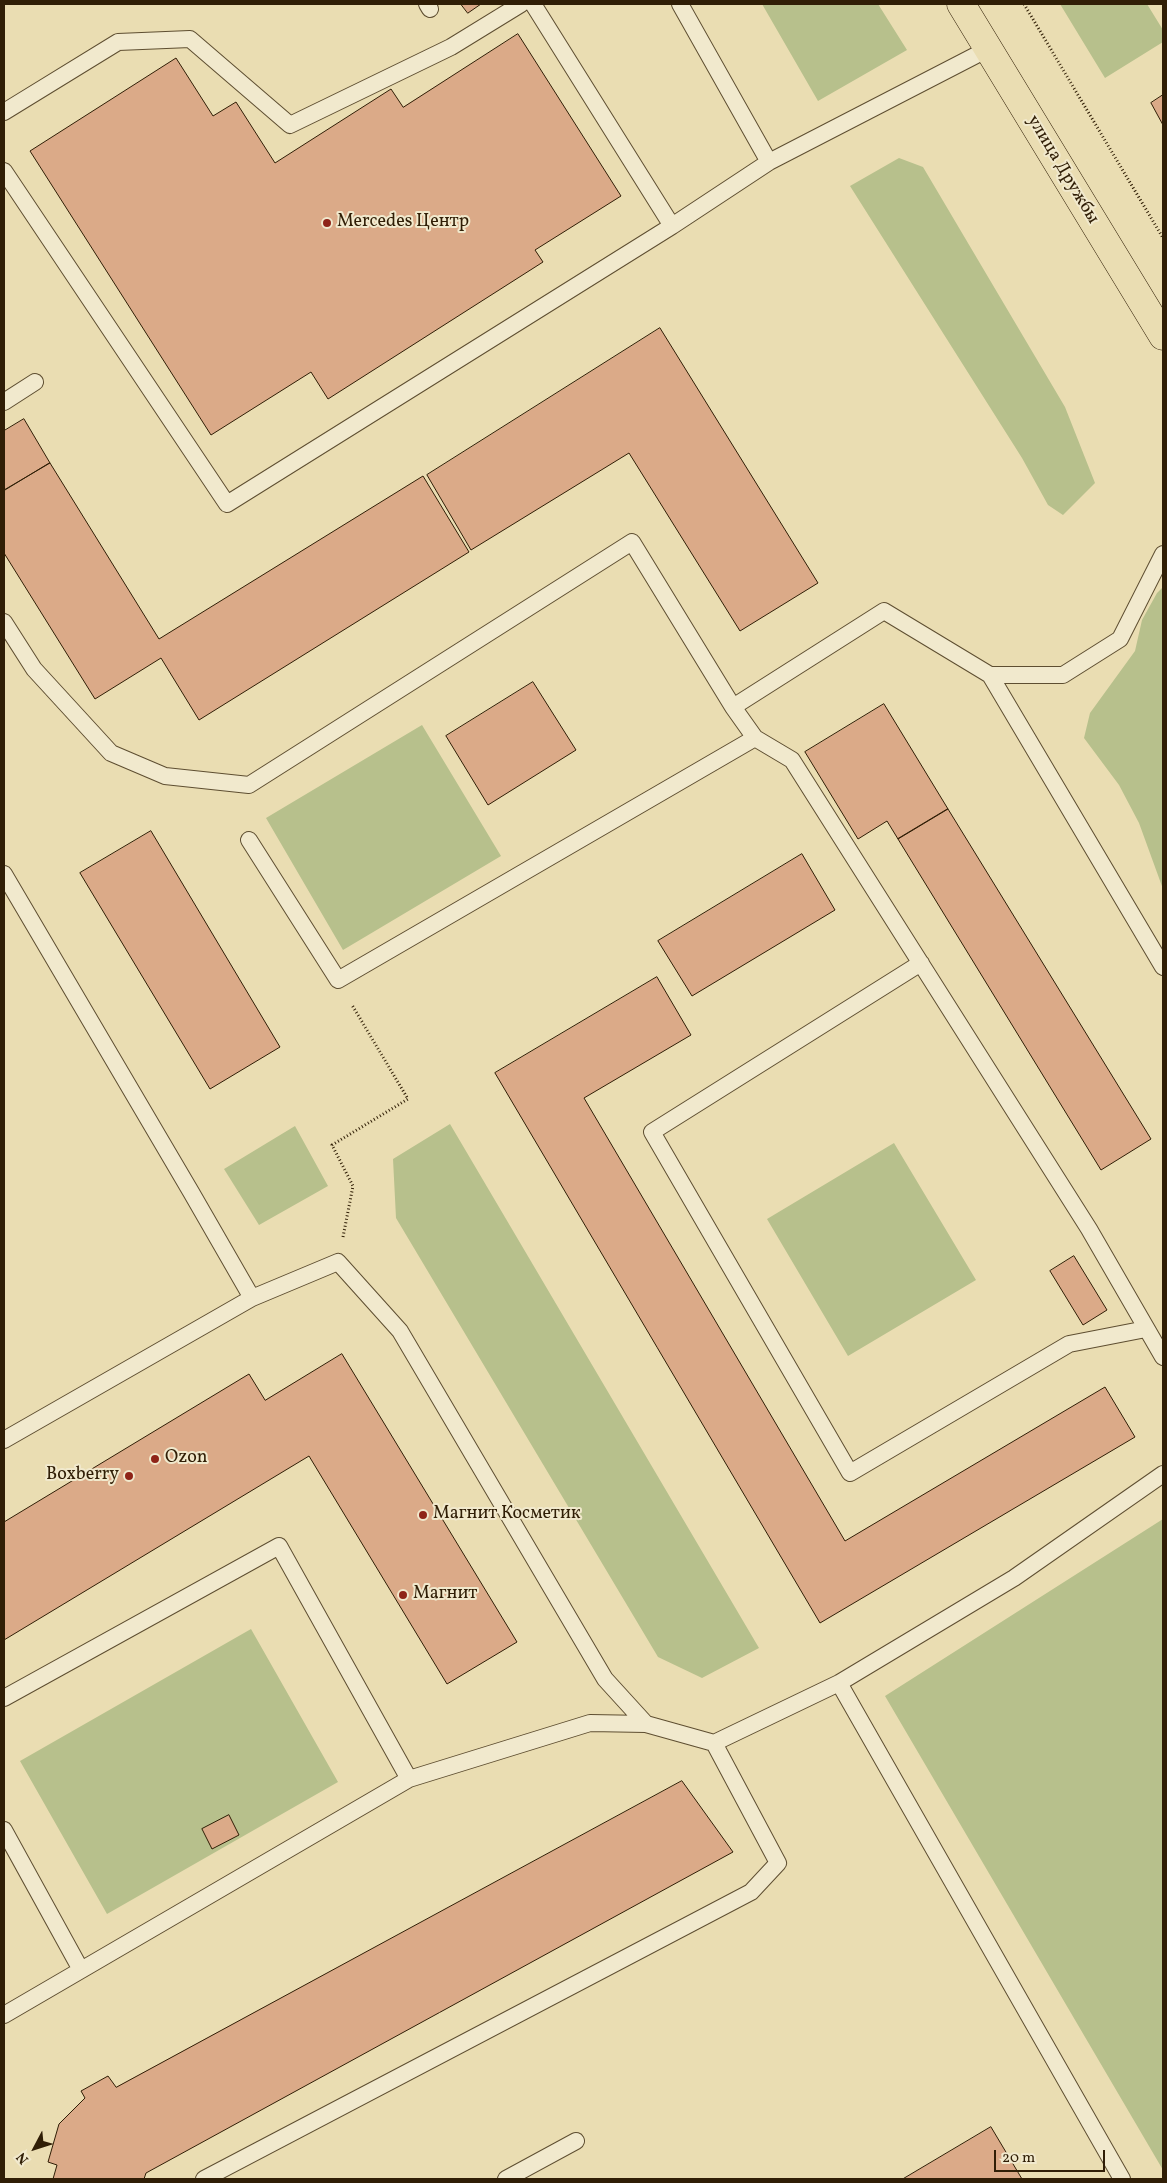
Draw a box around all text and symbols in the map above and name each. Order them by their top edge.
street label: улица Дружбы [1021,112,1103,228]
place label: Mercedes Центр [337,212,469,234]
marker: Mercedes Центр [321,217,333,229]
place label: Ozon [165,1448,207,1470]
marker: Ozon [149,1453,161,1465]
place label: Boxberry [46,1465,119,1487]
marker: Boxberry [123,1470,135,1482]
place label: Магнит Косметик [433,1504,580,1526]
marker: Магнит Косметик [417,1509,429,1521]
place label: Магнит [413,1584,477,1606]
marker: Магнит [397,1589,409,1601]
north arrow [10,2123,60,2173]
scale bar [997,2140,1108,2172]
text: N [13,2148,34,2168]
text: 20 m [1002,2148,1035,2169]

